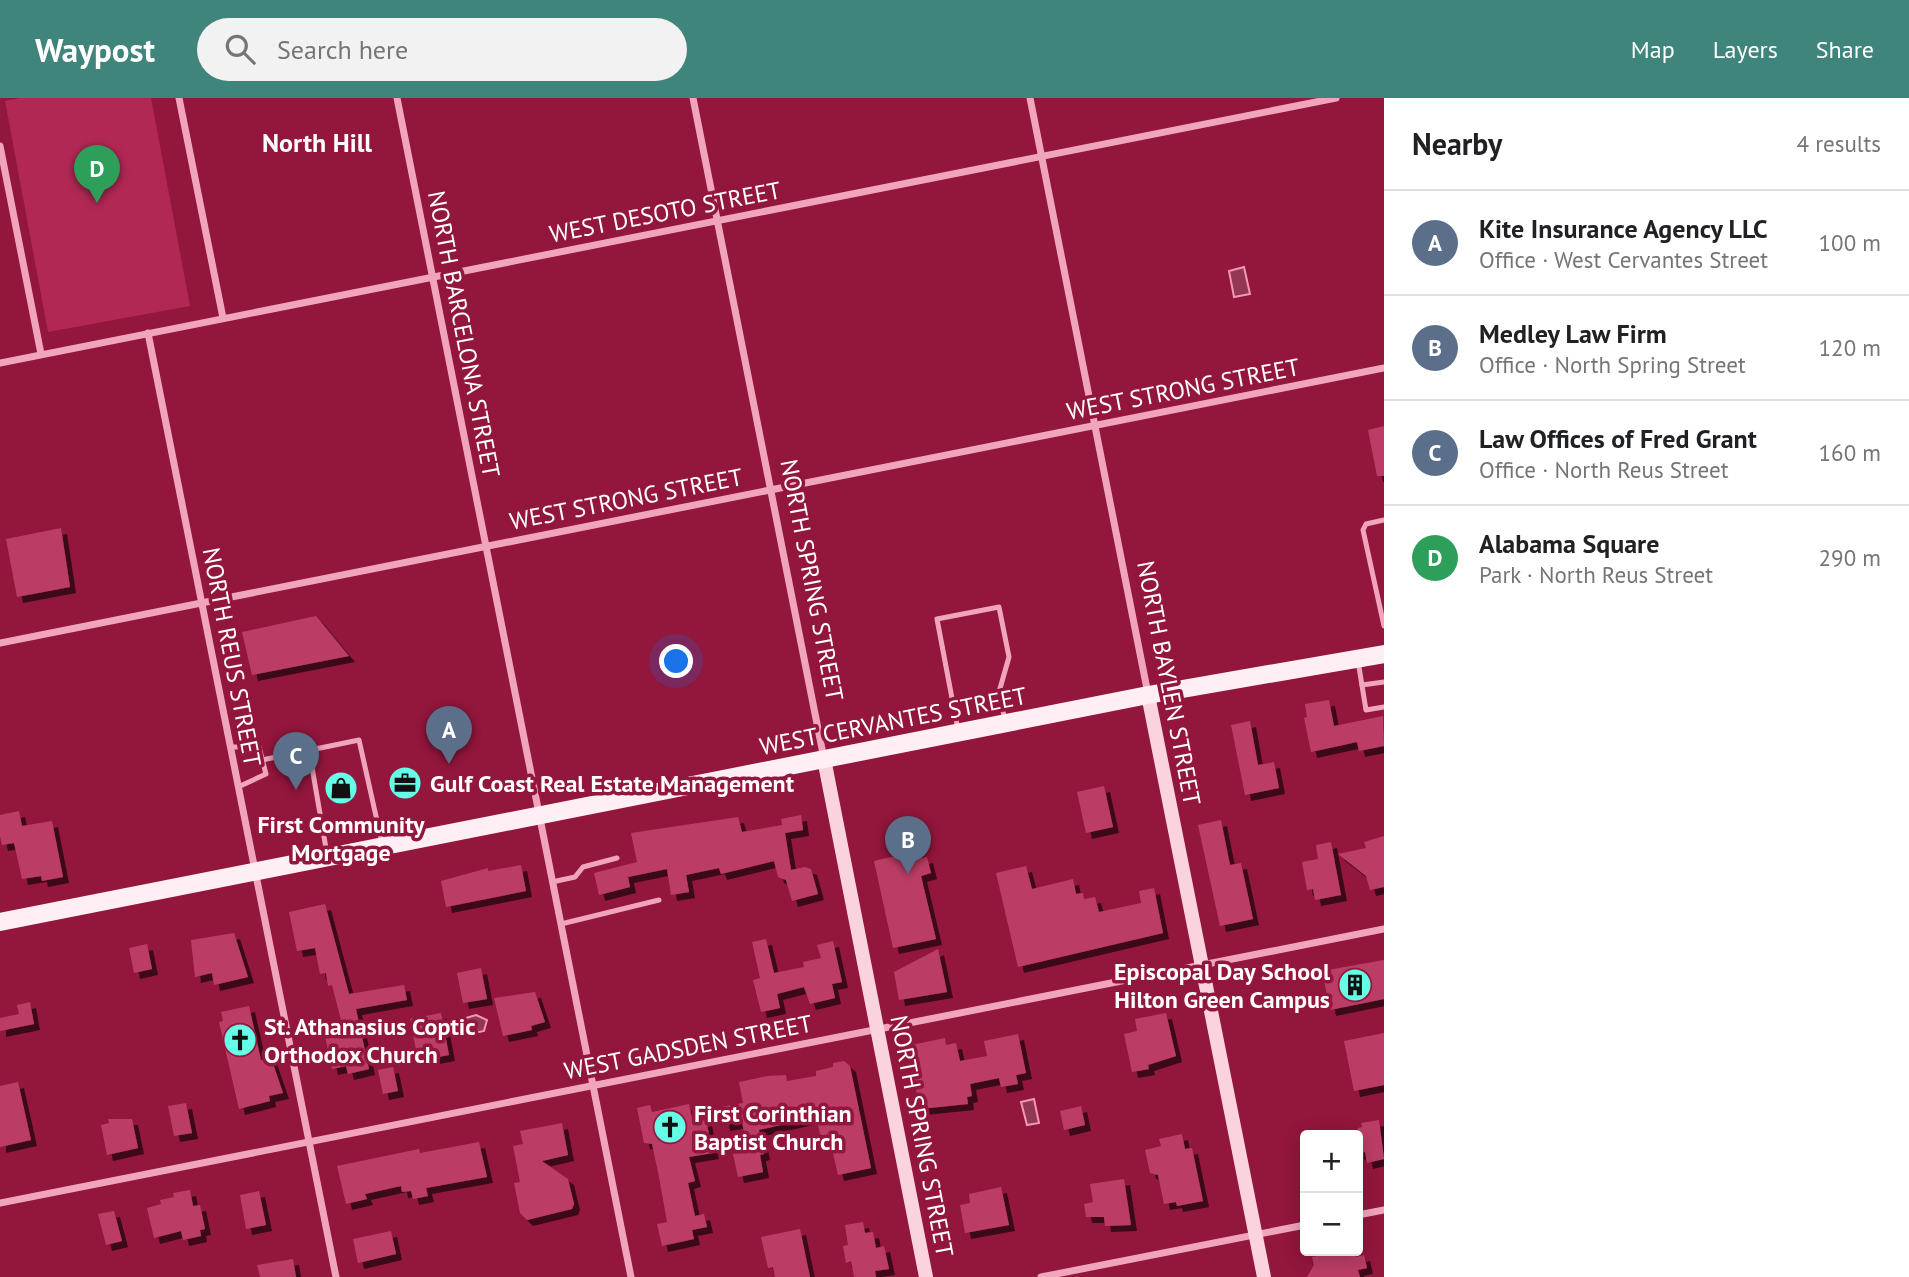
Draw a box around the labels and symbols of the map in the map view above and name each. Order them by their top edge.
district label: North Hill [262,126,372,159]
pin: D [74,145,120,203]
street label: WEST DESOTO STREET [547,174,783,250]
street label: NORTH BARCELONA STREET [421,188,507,480]
street label: WEST STRONG STREET [1064,351,1302,427]
street label: NORTH SPRING STREET [773,457,851,703]
street label: WEST STRONG STREET [507,461,745,537]
street label: NORTH REUS STREET [196,545,268,769]
street label: NORTH BAYLEN STREET [1130,558,1208,808]
your location [659,644,693,678]
street label: WEST CERVANTES STREET [757,680,1029,762]
pin: A [426,706,472,764]
pin: C [273,732,319,790]
office icon: Gulf Coast Real Estate Management [386,764,424,802]
place label: Gulf Coast Real Estate Management [430,768,795,799]
shop icon: First Community Mortgage [322,769,360,807]
place label: First Community Mortgage [257,809,425,868]
pin: B [885,816,931,874]
place label: Episcopal Day School Hilton Green Campus [1114,956,1331,1015]
building icon: Episcopal Day School Hilton Green Campus [1336,966,1374,1004]
street label: WEST GADSDEN STREET [561,1008,815,1086]
place label: St. Athanasius Coptic Orthodox Church [264,1011,476,1070]
street label: NORTH SPRING STREET [883,1013,961,1259]
church icon: St. Athanasius Coptic Orthodox Church [221,1021,259,1059]
place label: First Corinthian Baptist Church [694,1098,852,1157]
church icon: First Corinthian Baptist Church [651,1108,689,1146]

